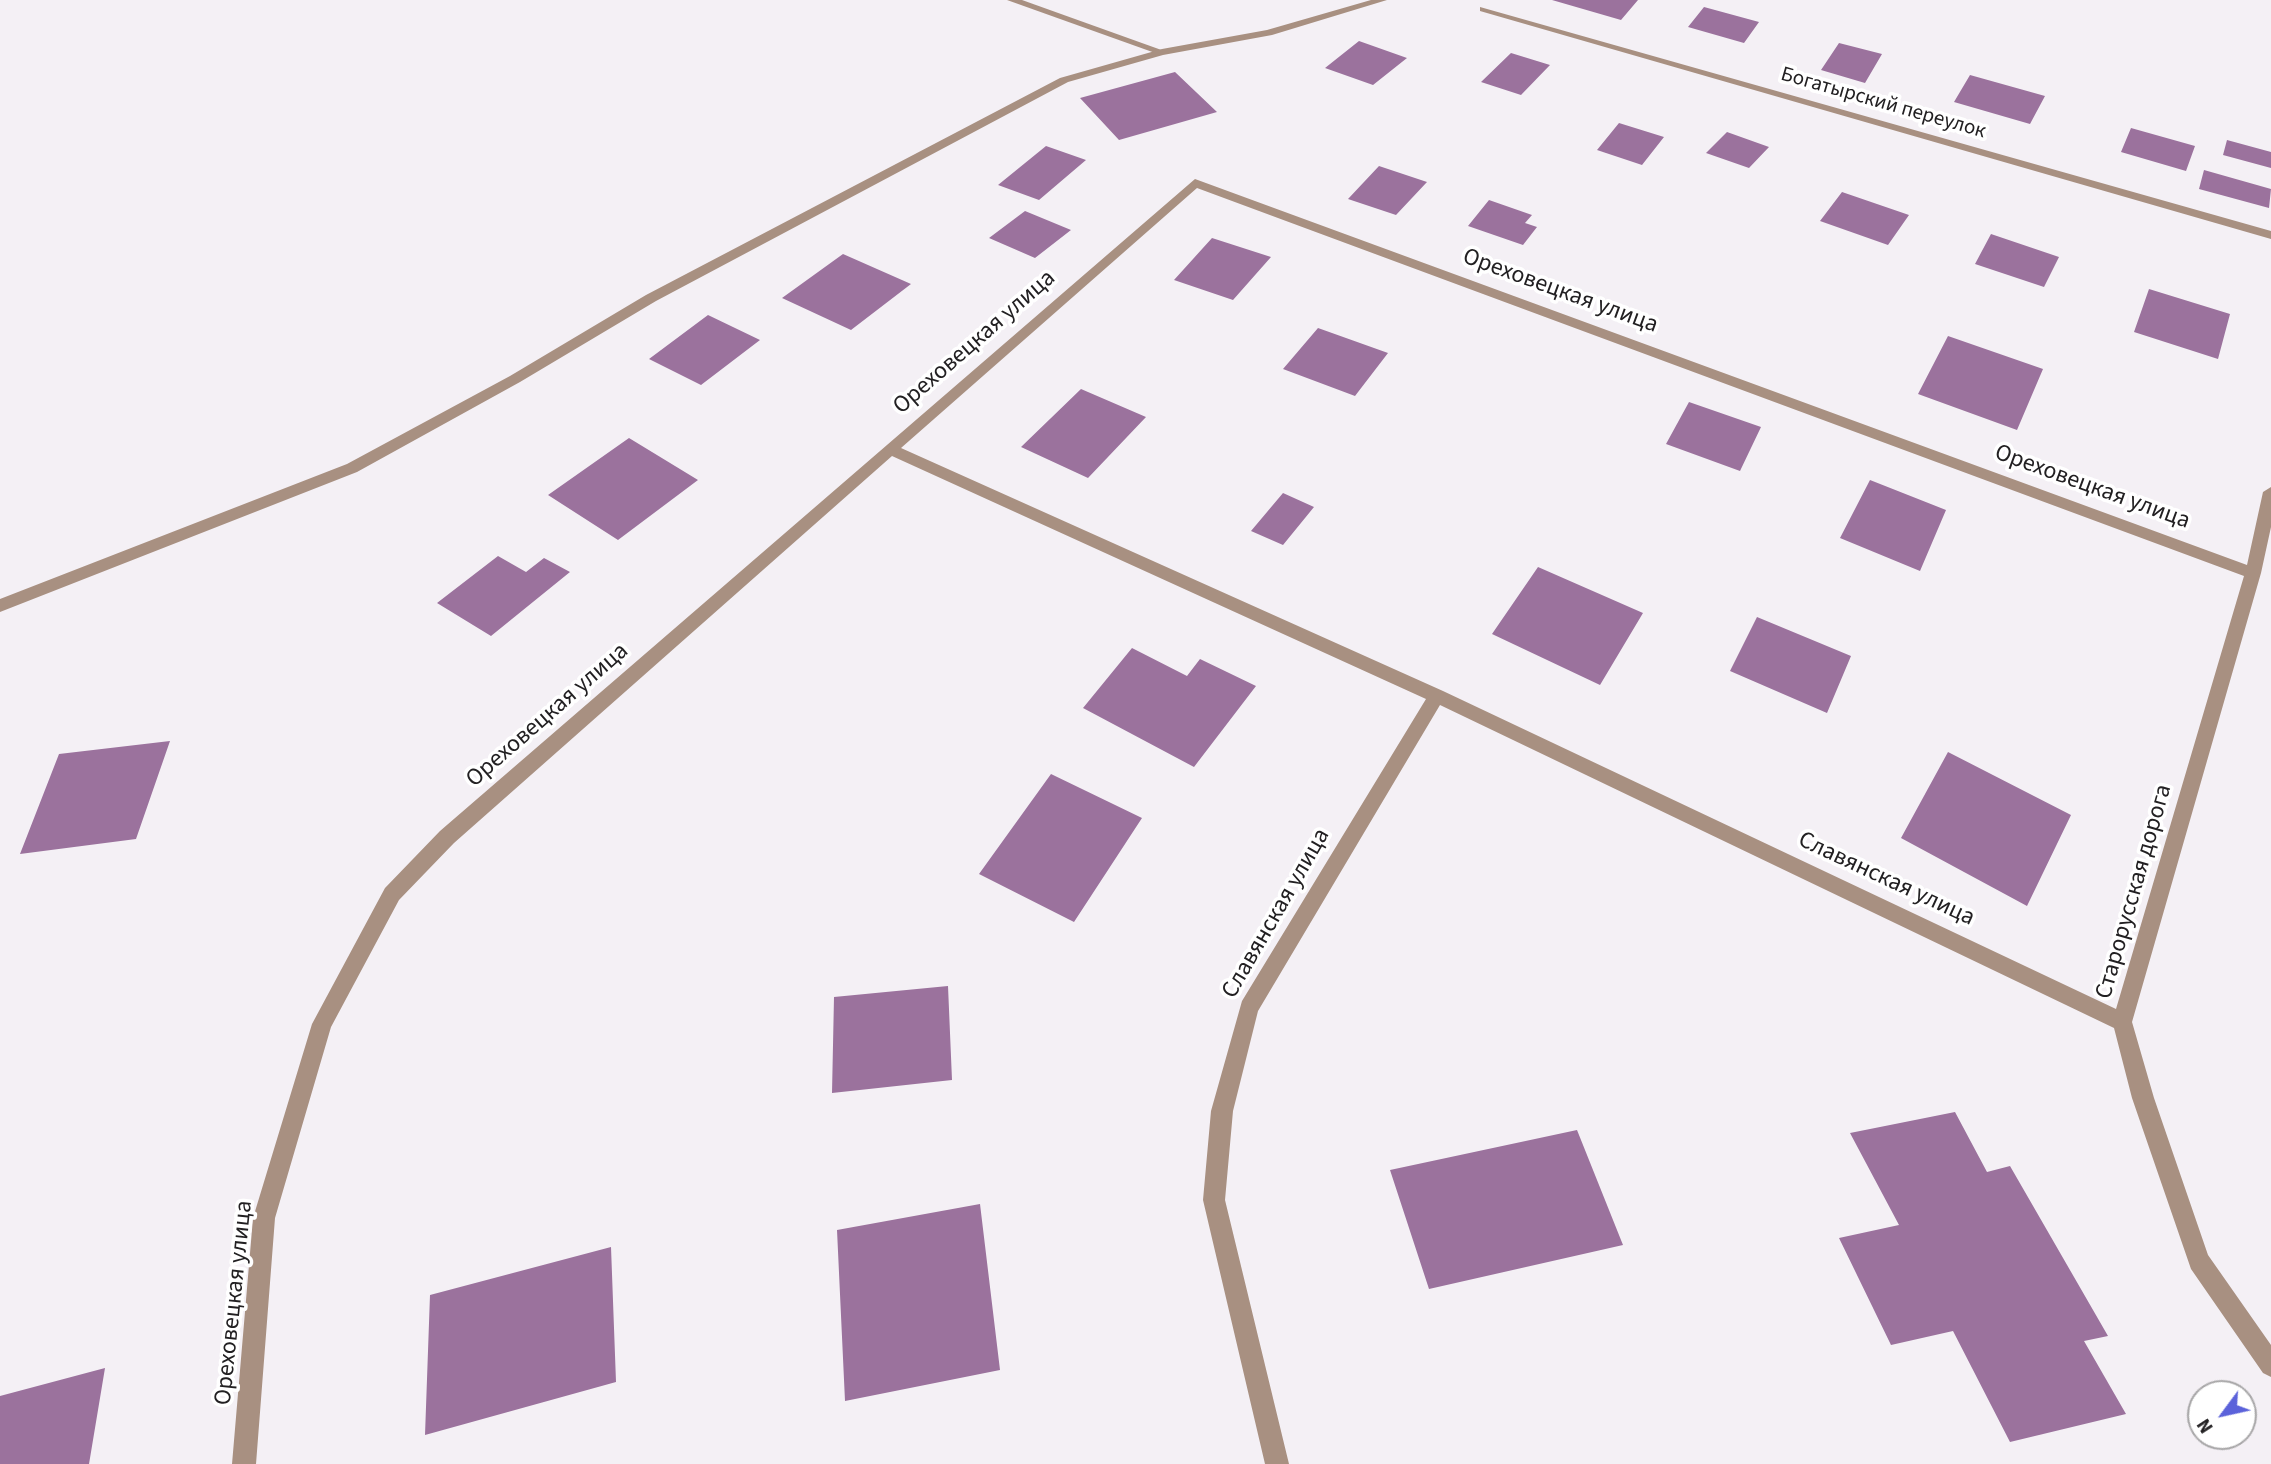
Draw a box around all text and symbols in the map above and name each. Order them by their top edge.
street label: Богатырский переулок [1778,63,1988,145]
street label: Ореховецкая улица [1458,243,1662,341]
street label: Ореховецкая улица [888,265,1062,421]
street label: Ореховецкая улица [1990,439,2194,537]
street label: Ореховецкая улица [461,638,635,794]
street label: Старорусская дорога [2091,781,2179,1003]
street label: Славянская улица [1217,824,1337,1004]
street label: Славянская улица [1793,827,1979,933]
street label: Ореховецкая улица [210,1199,260,1407]
north arrow [2187,1380,2257,1450]
text: N [2191,1413,2220,1438]

